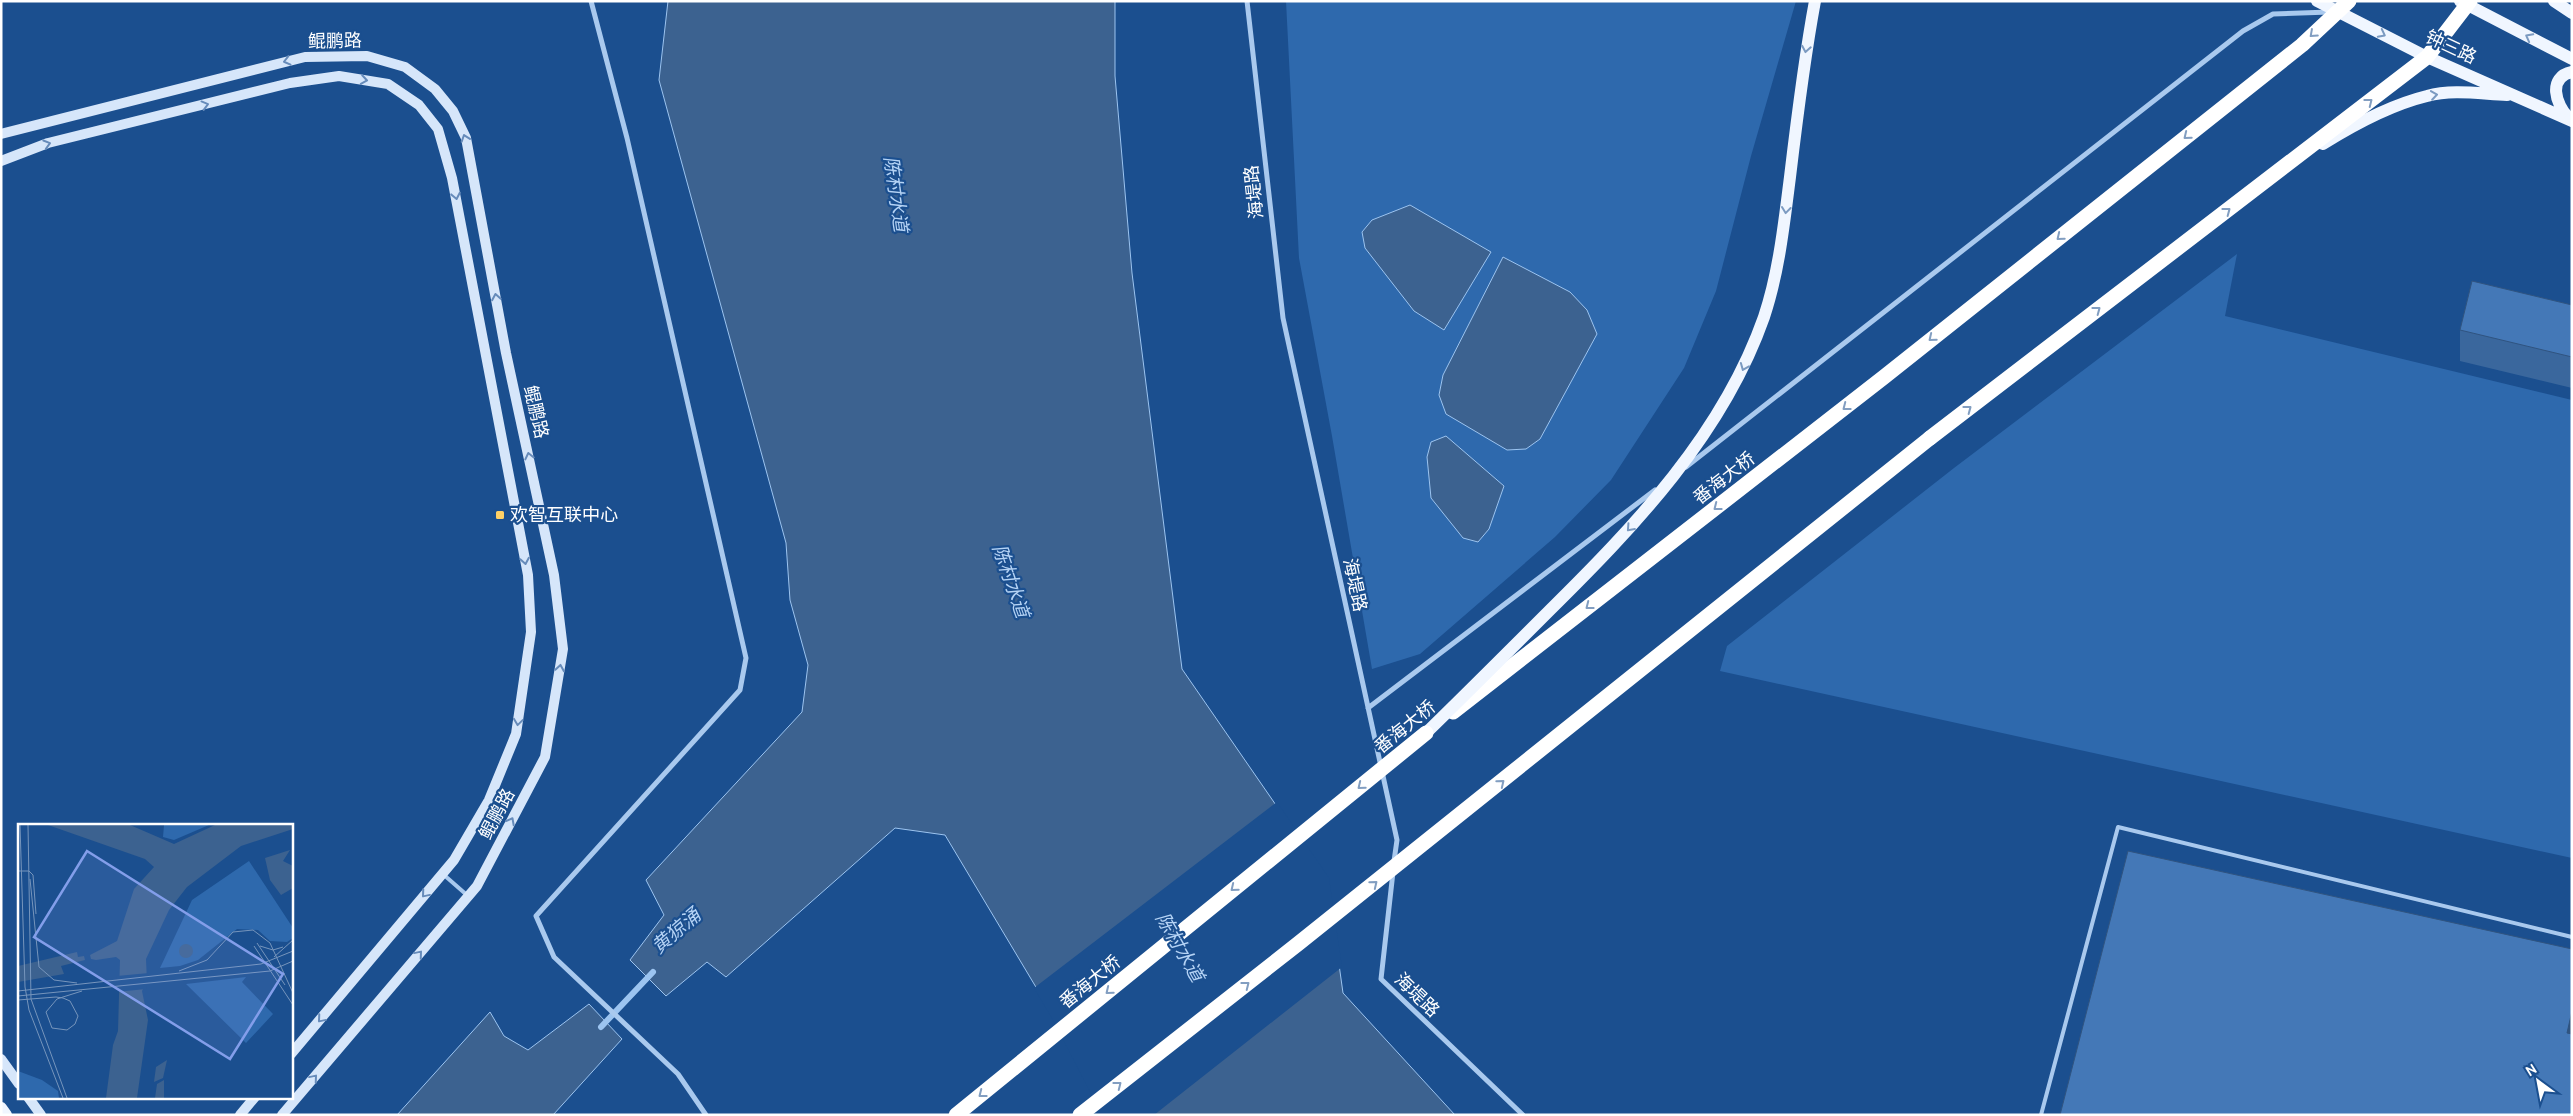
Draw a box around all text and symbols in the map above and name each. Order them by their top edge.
street label: 钟三路 [2422,26,2480,68]
one-way arrow [2310,28,2319,37]
one-way arrow [2376,28,2385,38]
street label: 鲲鹏路 [308,30,362,52]
one-way arrow [2525,33,2534,43]
one-way arrow [1802,45,1812,54]
one-way arrow [283,56,291,66]
one-way arrow [360,74,368,85]
one-way arrow [2430,90,2438,101]
one-way arrow [2363,99,2372,107]
one-way arrow [200,100,209,111]
one-way arrow [2183,130,2193,139]
one-way arrow [460,134,470,142]
one-way arrow [42,140,51,150]
water label: 陈村水道 [879,155,913,236]
street label: 海堤路 [1240,164,1268,220]
one-way arrow [450,192,460,201]
one-way arrow [1781,207,1792,215]
one-way arrow [2221,209,2230,217]
one-way arrow [2056,232,2065,241]
one-way arrow [491,292,501,301]
one-way arrow [2091,307,2101,316]
one-way arrow [1929,333,1938,342]
one-way arrow [1739,362,1749,370]
street label: 鲲鹏路 [519,383,553,441]
one-way arrow [1843,401,1852,409]
one-way arrow [1962,406,1971,414]
street label: 番海大桥 [1689,447,1759,509]
one-way arrow [524,451,535,460]
one-way arrow [1714,501,1723,510]
place label: 欢智互联中心 [510,504,618,526]
marker: 欢智互联中心 [494,509,506,521]
one-way arrow [1627,522,1636,531]
water label: 陈村水道 [988,541,1035,624]
one-way arrow [520,556,530,565]
street label: 海堤路 [1339,556,1371,614]
one-way arrow [1586,601,1595,609]
one-way arrow [554,664,564,672]
street label: 番海大桥 [1370,696,1440,758]
one-way arrow [513,718,523,726]
one-way arrow [1495,779,1504,788]
one-way arrow [1357,780,1366,789]
street label: 鲲鹏路 [475,785,519,843]
one-way arrow [505,817,515,826]
inset map [18,824,292,1098]
one-way arrow [1368,881,1378,890]
one-way arrow [1231,883,1240,891]
one-way arrow [422,889,431,898]
water label: 黄猄涌 [647,902,707,958]
water label: 陈村水道 [1151,908,1210,988]
one-way arrow [413,950,422,959]
street label: 番海大桥 [1055,951,1125,1013]
street label: 海堤路 [1390,968,1444,1022]
one-way arrow [1240,982,1249,990]
one-way arrow [1105,986,1114,995]
one-way arrow [317,1013,326,1022]
north arrow [2513,1056,2563,1106]
text: N [2522,1060,2540,1080]
one-way arrow [308,1074,317,1083]
one-way arrow [1112,1082,1121,1090]
one-way arrow [979,1088,988,1097]

